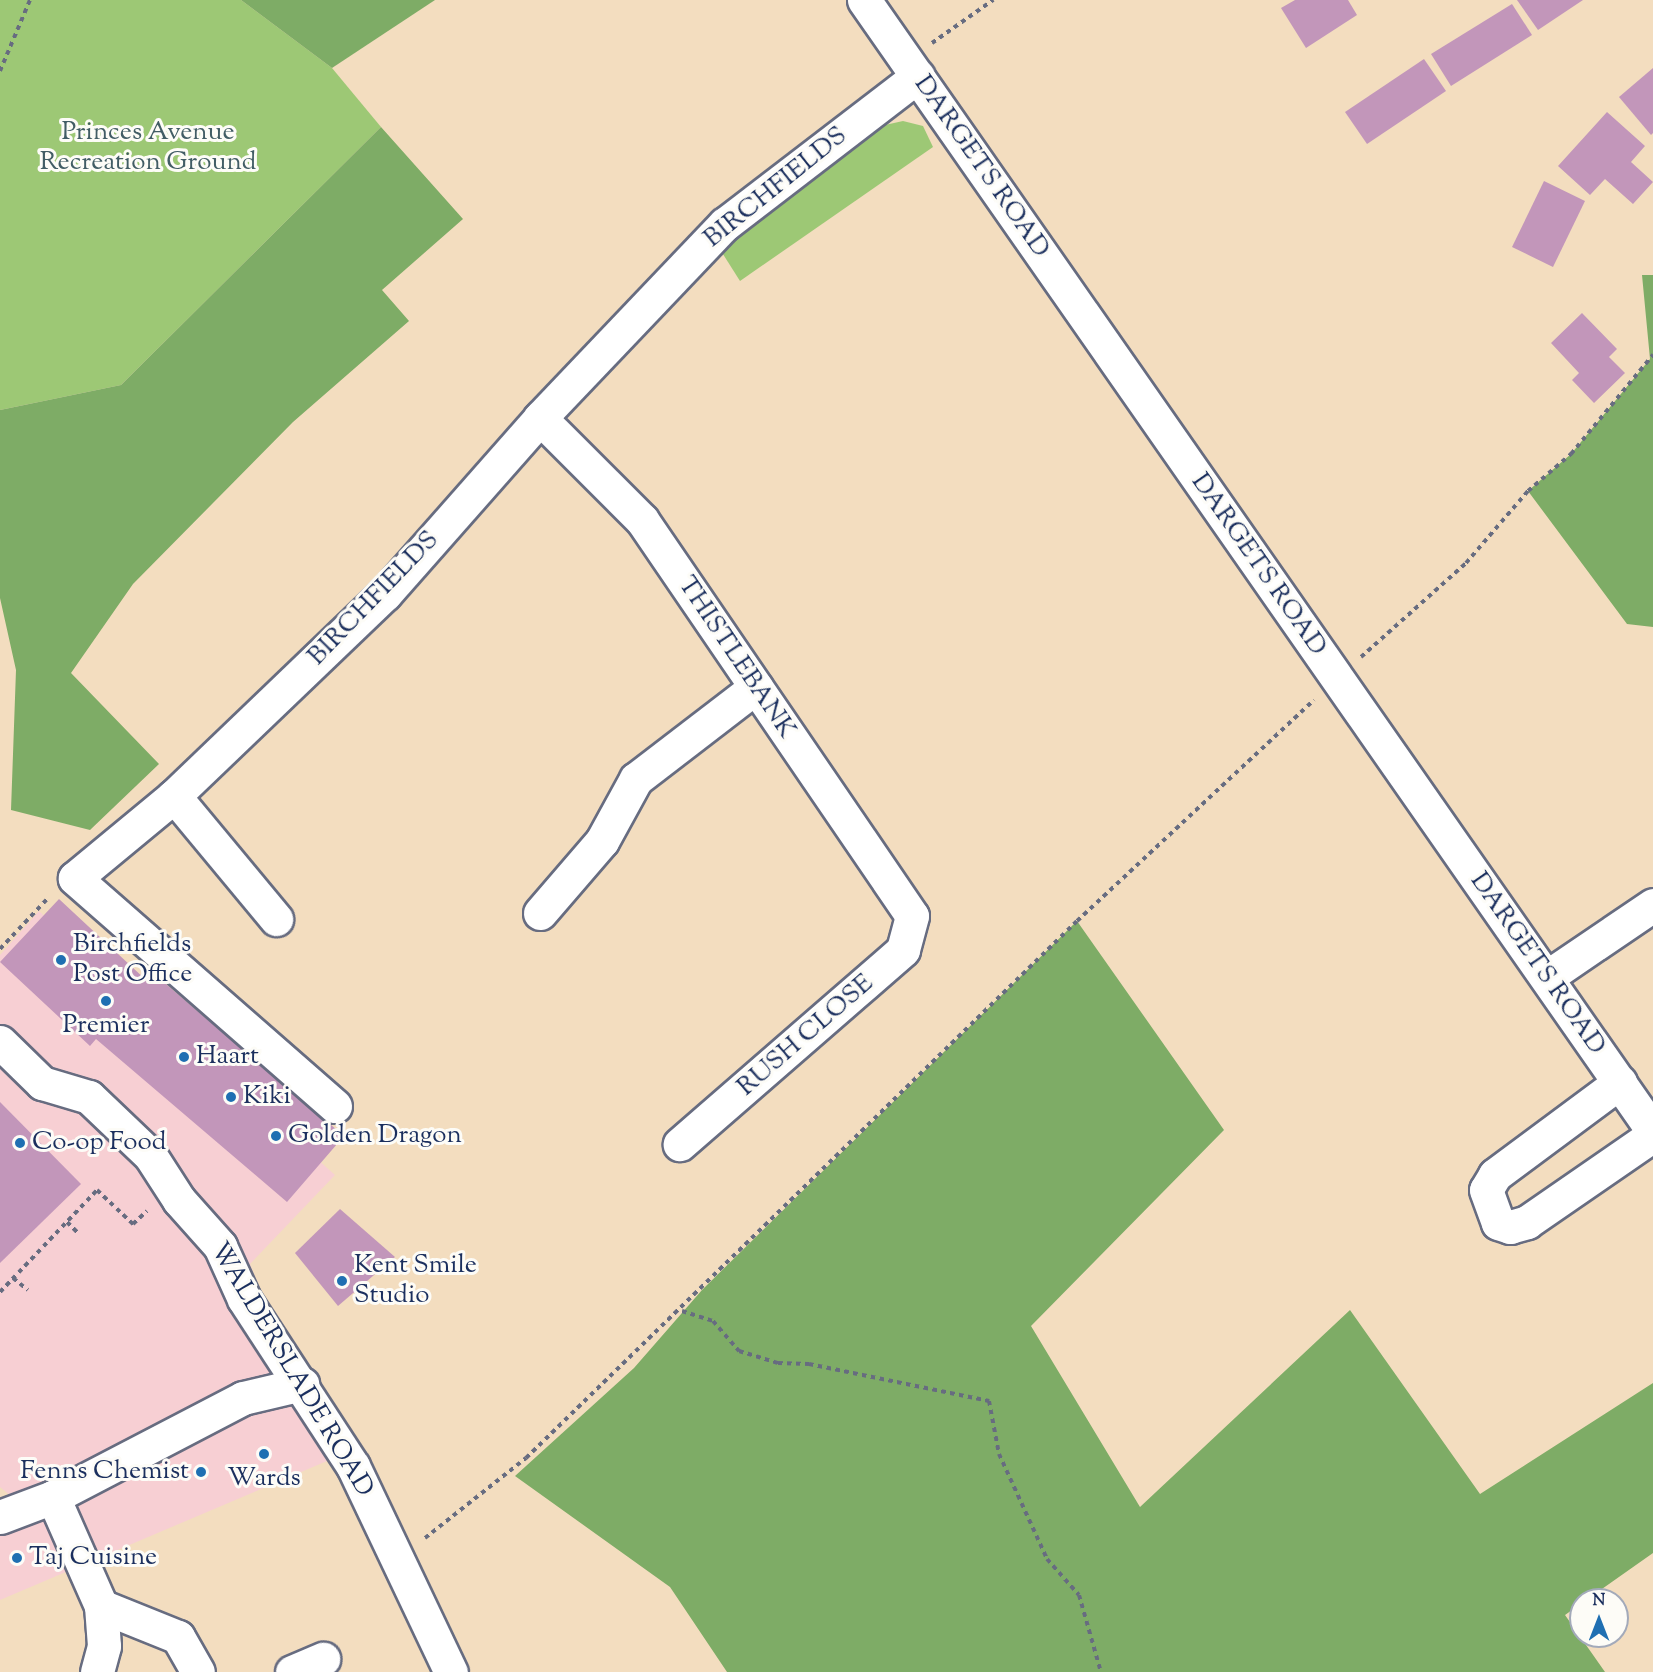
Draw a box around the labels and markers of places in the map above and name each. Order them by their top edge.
place label: Birchfields Post Office [73,929,192,990]
marker: Birchfields Post Office [54,953,68,967]
marker: Premier [99,994,113,1008]
place label: Premier [63,1010,149,1042]
place label: Haart [196,1041,259,1073]
marker: Haart [177,1050,191,1064]
place label: Kiki [243,1081,291,1113]
marker: Kiki [224,1090,238,1104]
place label: Golden Dragon [288,1120,462,1152]
place label: Co-op Food [32,1127,166,1159]
marker: Golden Dragon [269,1129,283,1143]
marker: Co-op Food [13,1136,27,1150]
place label: Kent Smile Studio [354,1250,477,1312]
marker: Kent Smile Studio [335,1274,349,1288]
marker: Wards [257,1447,271,1461]
place label: Fenns Chemist [20,1456,189,1488]
place label: Wards [227,1463,301,1495]
marker: Fenns Chemist [194,1465,208,1479]
place label: Taj Cuisine [29,1542,157,1574]
marker: Taj Cuisine [10,1551,24,1565]

